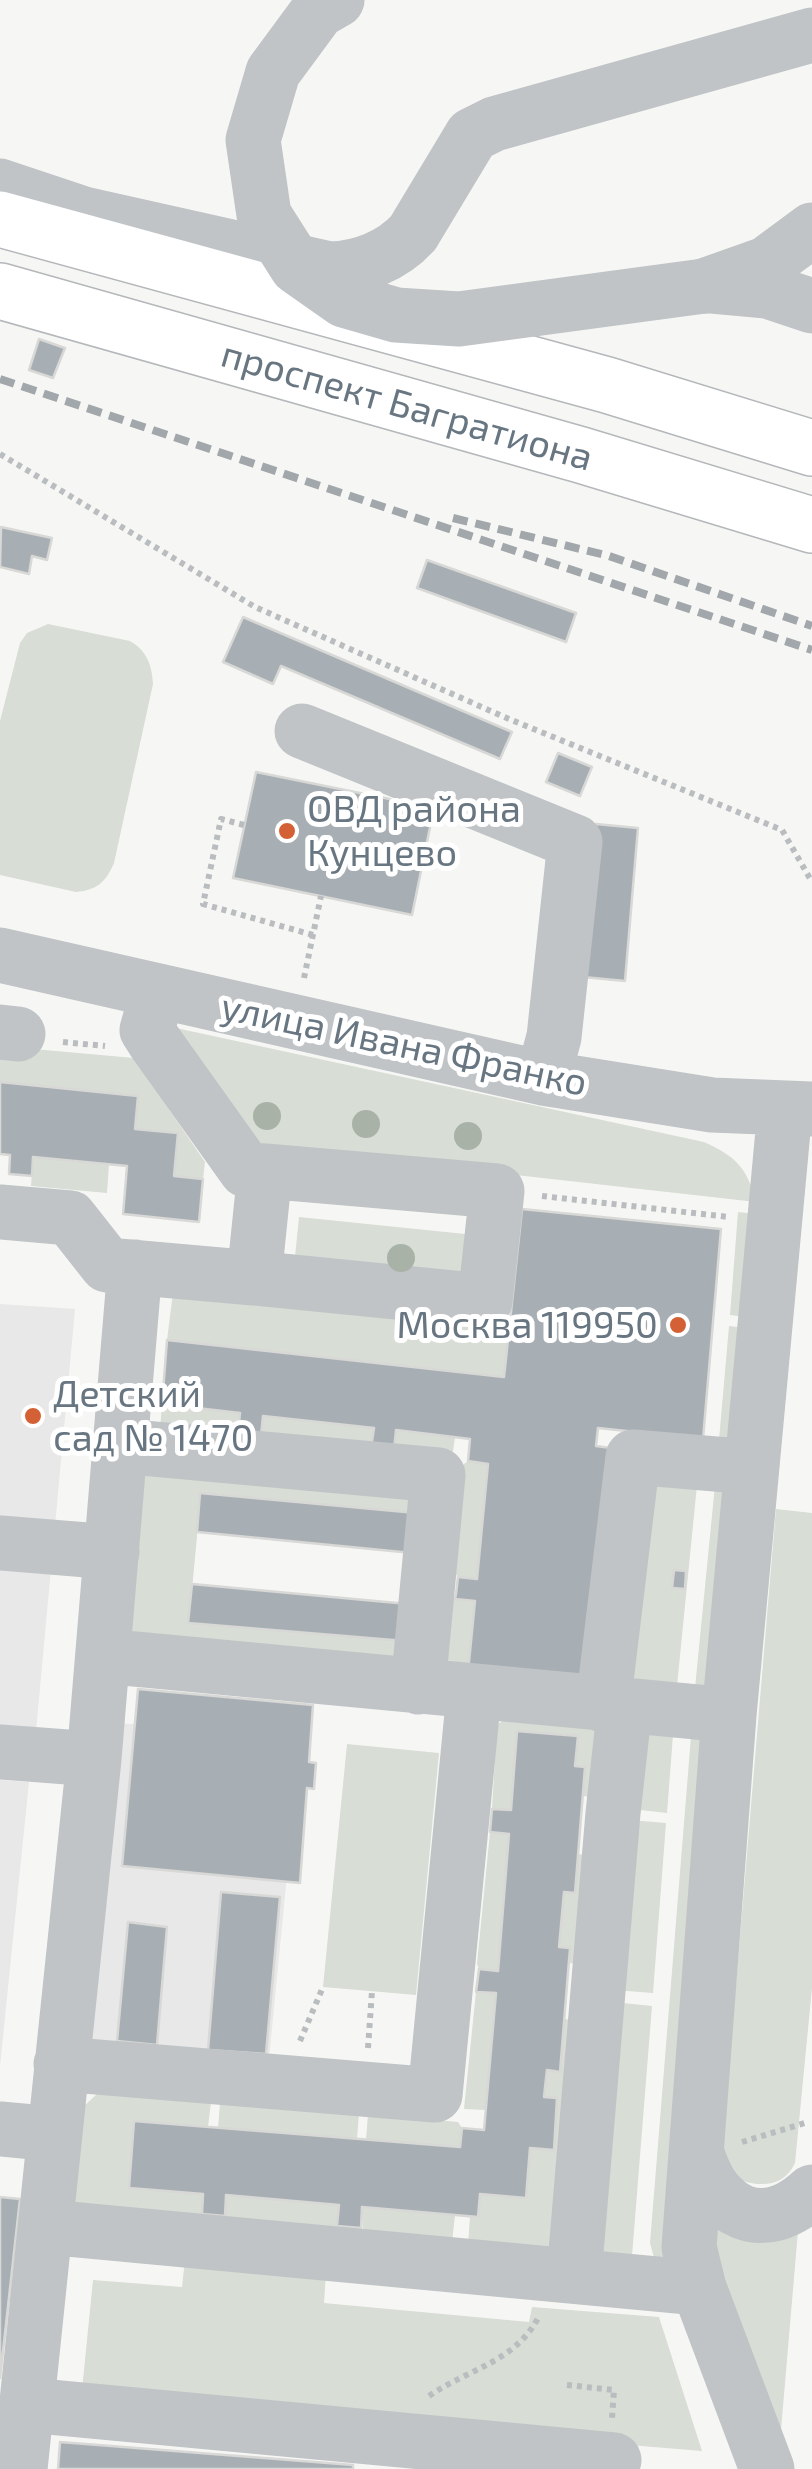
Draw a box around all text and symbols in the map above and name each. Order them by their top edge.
street label: проспект Багратиона [216,331,598,481]
place label: ОВД района Кунцево [307,786,521,876]
marker: ОВД района Кунцево [276,820,298,842]
street label: улица Ивана Франко [217,984,591,1106]
place label: Москва 119950 [396,1302,658,1348]
marker: Москва 119950 [667,1314,689,1336]
place label: Детский сад № 1470 [53,1371,253,1460]
marker: Детский сад № 1470 [22,1405,44,1427]

